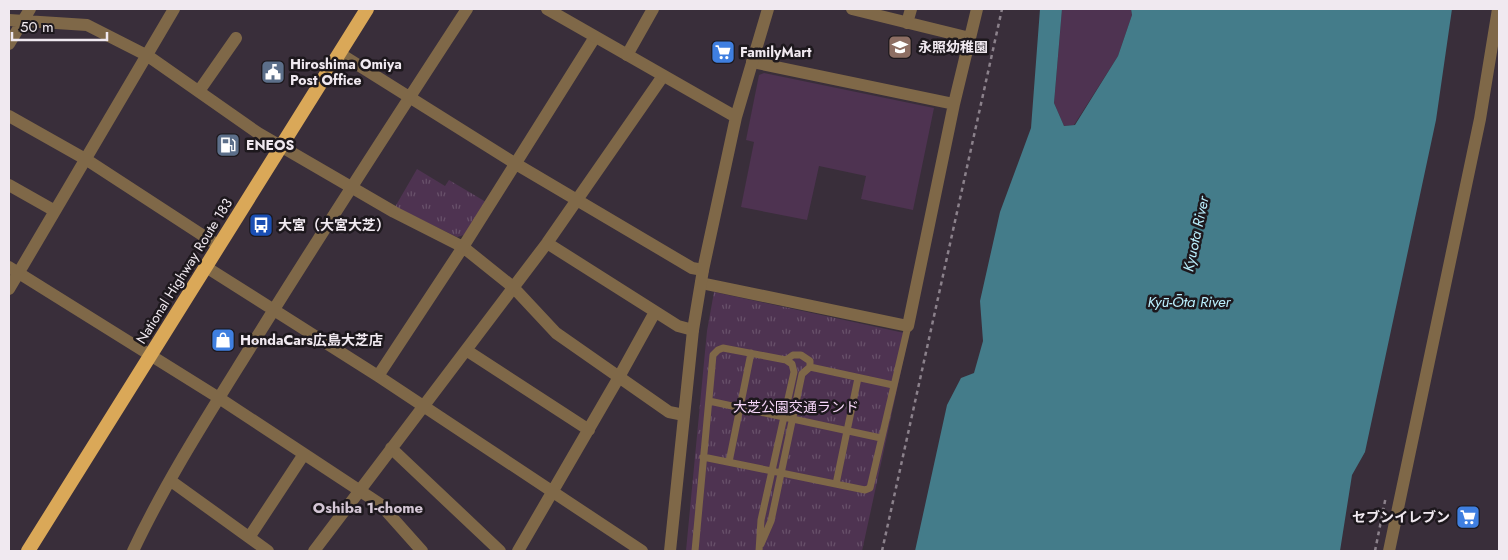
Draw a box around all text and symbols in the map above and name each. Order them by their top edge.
scale bar [12,10,108,42]
text: 50 m [20,16,54,38]
school or university icon: 永照幼稚園 [887,34,913,60]
place label: 永照幼稚園 [918,37,988,57]
supermarket icon: FamilyMart [710,39,736,65]
place label: FamilyMart [740,42,812,62]
place label: Hiroshima Omiya Post Office [290,54,402,90]
public building icon: Hiroshima Omiya Post Office [260,59,286,85]
fuel station icon: ENEOS [215,132,241,158]
place label: ENEOS [246,135,294,155]
water label: Kyuota River [1177,193,1215,274]
street label: National Highway Route 183 [131,194,237,348]
bus stop icon: 大宮（大宮大芝） [248,212,274,238]
place label: 大宮（大宮大芝） [278,215,390,235]
water label: Kyū-Ōta River [1148,291,1231,313]
shop icon: HondaCars広島大芝店 [210,327,236,353]
place label: HondaCars広島大芝店 [240,330,383,350]
park label: 大芝公園交通ランド [733,397,859,417]
district label: Oshiba 1-chome [313,497,424,519]
supermarket icon: セブンイレブン [1455,504,1481,530]
place label: セブンイレブン [1352,507,1450,527]

